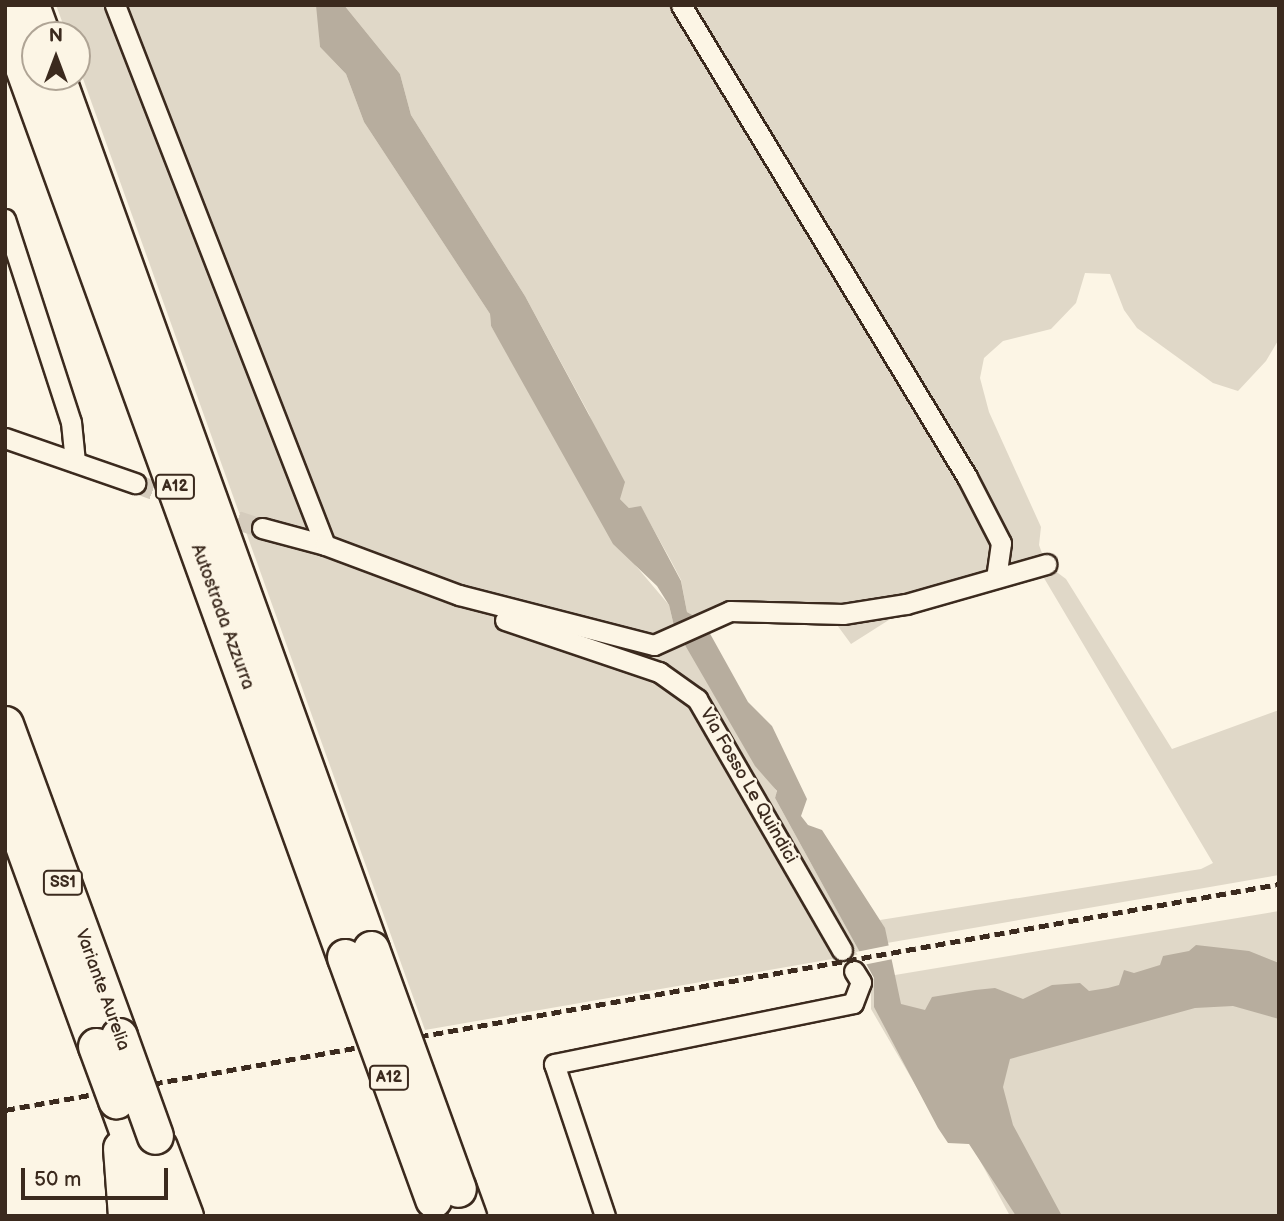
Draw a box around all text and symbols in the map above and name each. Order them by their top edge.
north arrow [21,21,91,91]
text: N [49,25,63,48]
road number: A12 [154,474,196,500]
street label: Autostrada Azzurra [186,541,258,693]
street label: Via Fosso Le Quindici [695,704,801,868]
road number: SS1 [42,870,84,896]
street label: Variante Aurelia [70,926,134,1054]
road number: A12 [368,1066,410,1090]
scale bar [24,1154,172,1198]
text: 50 m [34,1167,81,1192]

